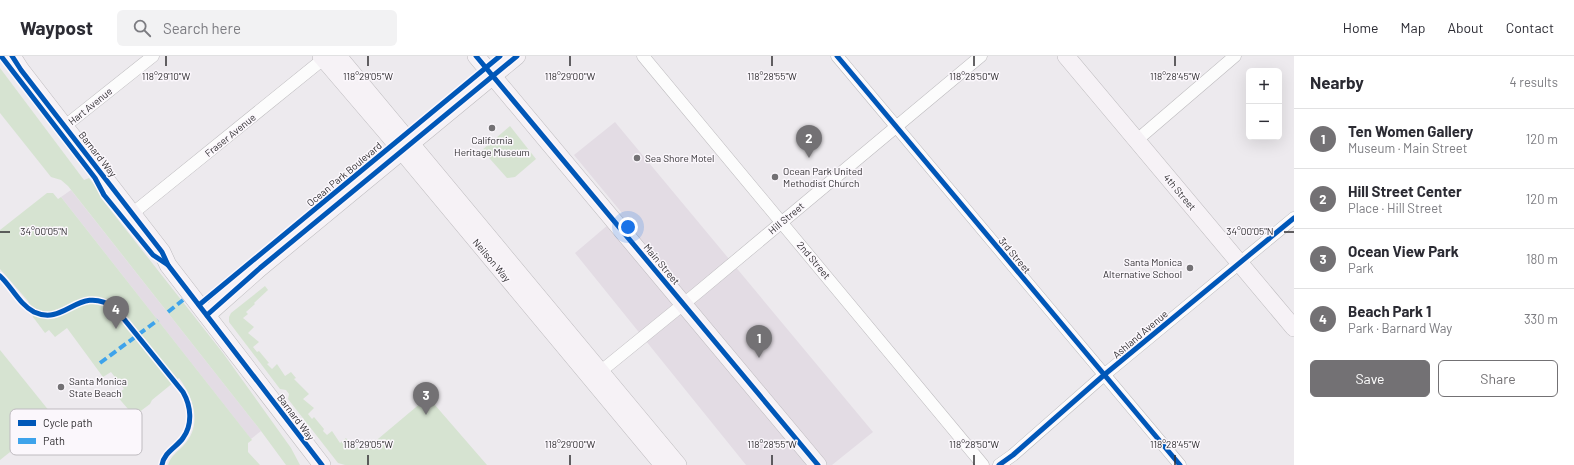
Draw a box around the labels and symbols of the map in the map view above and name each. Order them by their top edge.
text: 118°29'10"W [142,70,190,82]
text: 118°29'05"W [343,70,393,82]
text: 118°29'00"W [545,70,596,82]
text: 118°28'55"W [747,70,797,82]
text: 118°28'50"W [949,70,999,82]
text: 118°28'45"W [1150,70,1200,82]
street label: Hart Avenue [66,85,114,127]
street label: Fraser Avenue [202,111,258,159]
marker: California Heritage Museum [487,123,497,133]
pin: 2 [796,125,822,158]
street label: Barnard Way [76,129,120,179]
place label: California Heritage Museum [454,134,530,158]
street label: Ocean Park Boulevard [304,139,384,209]
place label: Sea Shore Motel [645,152,714,164]
marker: Sea Shore Motel [632,153,642,163]
place label: Ocean Park United Methodist Church [783,165,863,189]
street label: 4th Street [1161,171,1199,213]
marker: Ocean Park United Methodist Church [770,172,780,182]
street label: Hill Street [766,199,807,236]
your location [618,217,638,237]
text: 34°00'05"N [20,225,68,237]
text: 34°00'05"N [1226,225,1274,237]
street label: 3rd Street [996,234,1034,276]
street label: Neilson Way [471,236,514,284]
street label: 2nd Street [795,239,833,282]
street label: Main Street [641,241,683,287]
place label: Santa Monica Alternative School [1103,256,1182,280]
marker: Santa Monica Alternative School [1185,263,1195,273]
pin: 4 [103,296,129,329]
street label: Ashland Avenue [1110,307,1170,361]
pin: 1 [746,325,772,358]
place label: Santa Monica State Beach [69,375,127,399]
marker: Santa Monica State Beach [56,382,66,392]
pin: 3 [413,382,439,415]
street label: Barnard Way [275,392,317,443]
legend [10,409,142,455]
text: Cycle path [43,416,93,429]
text: Path [43,434,65,447]
text: 118°29'05"W [343,438,393,450]
text: 118°29'00"W [545,438,596,450]
text: 118°28'55"W [747,438,797,450]
text: 118°28'50"W [949,438,999,450]
text: 118°28'45"W [1150,438,1200,450]

